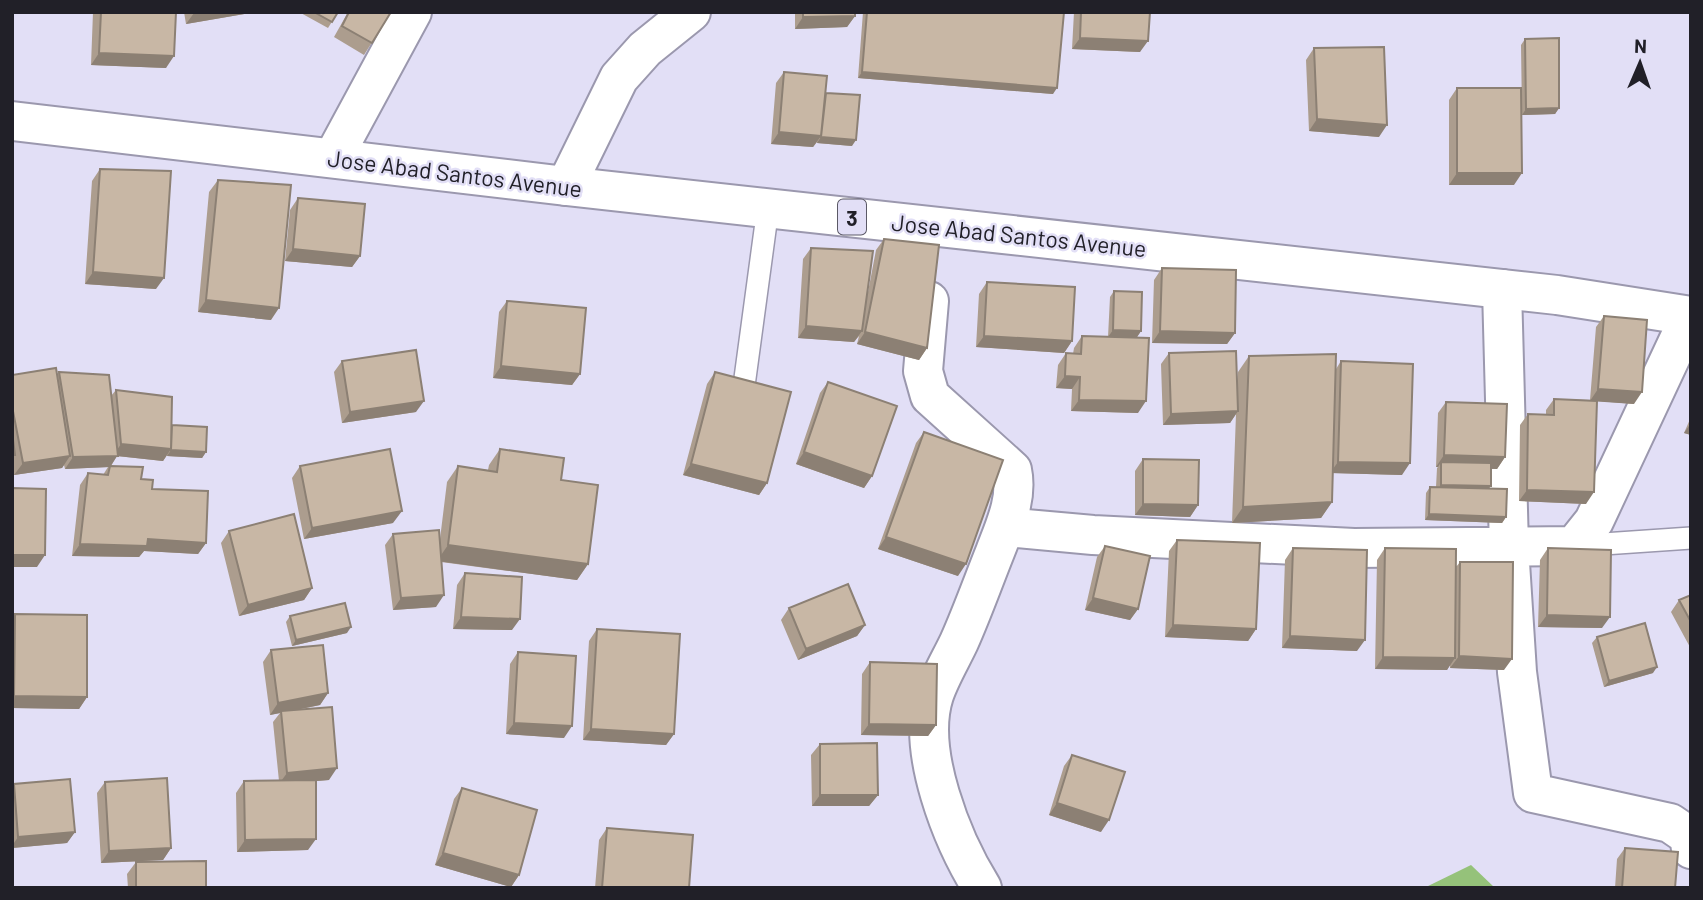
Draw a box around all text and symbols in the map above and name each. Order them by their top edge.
north arrow [1605,28,1675,98]
text: N [1634,34,1647,57]
street label: Jose Abad Santos Avenue [326,144,584,202]
road number: 3 [838,200,866,234]
street label: Jose Abad Santos Avenue [890,208,1148,262]

